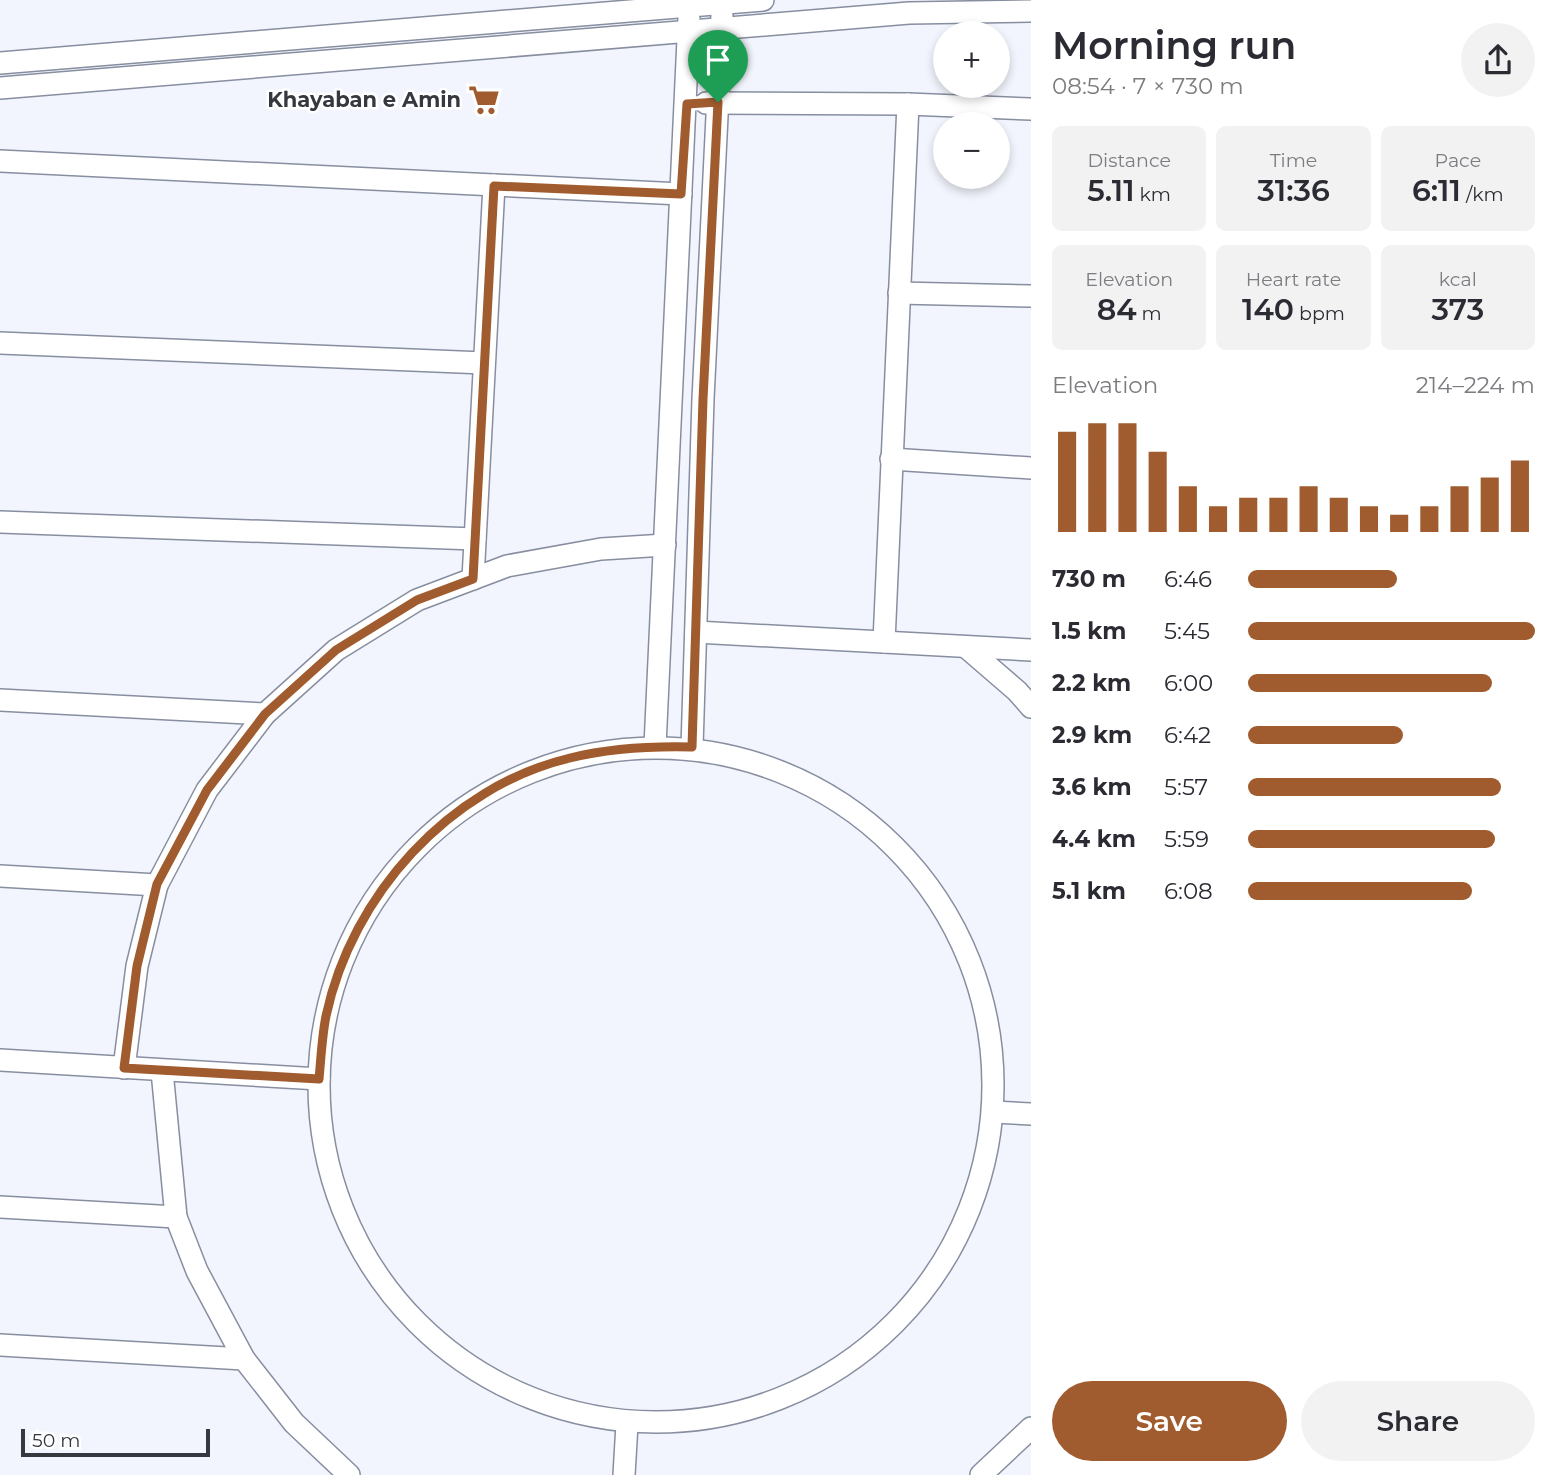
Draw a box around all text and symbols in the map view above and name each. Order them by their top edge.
map controls [933,21,1010,189]
button: + [933,21,1010,98]
text: Morning run [1052,22,1296,69]
button: share [1461,23,1535,97]
pin [688,30,748,102]
icon: arrive [699,41,737,79]
text: 08:54 · 7 × 730 m [1052,72,1244,100]
supermarket icon: Khayaban e Amin [467,83,501,117]
place label: Khayaban e Amin [267,87,461,112]
button: − [933,112,1010,189]
text: Distance [1087,149,1171,172]
text: Time [1270,149,1317,172]
text: Pace [1435,149,1481,172]
text: 5.11 [1087,172,1135,209]
text: 31:36 [1257,172,1330,209]
text: 6:11 [1412,172,1461,209]
text: km [1135,183,1171,206]
text: /km [1461,183,1504,206]
text: Elevation [1085,268,1173,291]
text: Heart rate [1246,268,1341,291]
text: kcal [1439,268,1477,291]
text: 84 [1097,291,1137,328]
text: 140 [1242,291,1294,328]
text: 373 [1432,291,1484,328]
text: m [1137,302,1162,325]
text: bpm [1294,302,1345,325]
text: Elevation [1052,371,1158,399]
text: 214–224 m [1416,371,1535,399]
text: 730 m [1052,565,1126,593]
text: 6:46 [1164,565,1212,593]
text: 1.5 km [1052,617,1126,645]
text: 5:45 [1164,617,1210,645]
text: 2.2 km [1052,669,1131,697]
text: 6:00 [1164,669,1213,697]
text: 2.9 km [1052,721,1132,749]
text: 6:42 [1164,721,1211,749]
text: 3.6 km [1052,773,1132,801]
text: 5:57 [1164,773,1208,801]
text: 4.4 km [1052,825,1136,853]
text: 5:59 [1164,825,1209,853]
text: 5.1 km [1052,877,1126,905]
text: 6:08 [1164,877,1213,905]
button: Save [1052,1381,1287,1461]
button: Share [1301,1381,1535,1461]
scale bar [21,1426,210,1458]
text: 50 m [32,1429,80,1452]

